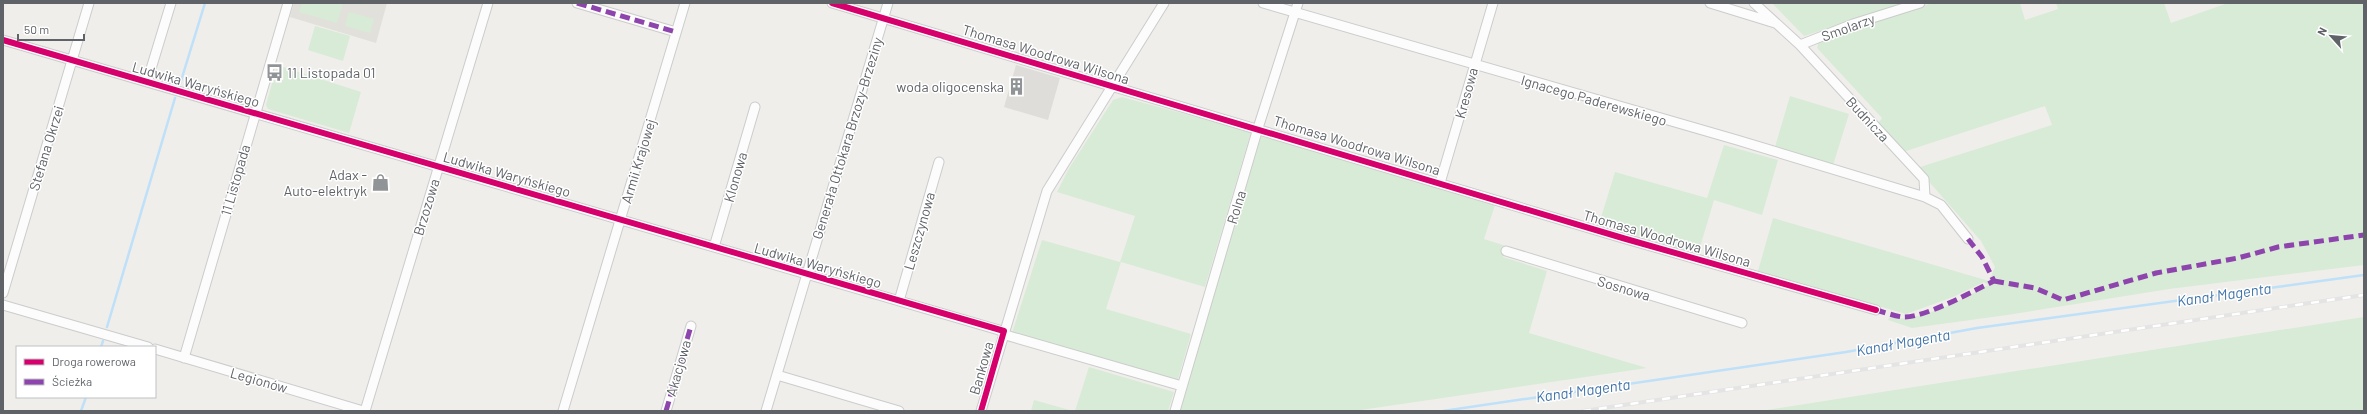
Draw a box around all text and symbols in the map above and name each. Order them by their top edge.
street label: Smolarzy [1819,9,1877,44]
scale bar [18,16,84,42]
north arrow [2311,16,2351,56]
street label: Thomasa Woodrowa Wilsona [961,21,1131,87]
text: 50 m [24,22,49,36]
text: N [2314,25,2329,37]
street label: Generała Ottokara Brzozy-Brzeziny [808,34,886,241]
street label: Ludwika Waryńskiego [130,58,262,110]
bus stop icon: 11 Listopada 01 [264,62,284,82]
place label: 11 Listopada 01 [287,64,375,81]
street label: Kresowa [1451,66,1481,120]
street label: Ignacego Paderewskiego [1519,71,1669,129]
building icon: woda oligocenska [1007,76,1027,96]
place label: woda oligocenska [896,78,1004,95]
street label: Budnicza [1843,93,1893,145]
street label: Stefana Okrzei [25,103,67,193]
street label: Thomasa Woodrowa Wilsona [1272,112,1442,178]
street label: Armii Krajowej [617,117,659,205]
street label: 11 Listopada [217,143,253,217]
street label: Ludwika Waryńskiego [441,148,573,200]
street label: Klonowa [720,150,750,204]
place label: Adax - Auto-elektryk [284,166,367,199]
shop icon: Adax - Auto-elektryk [370,172,390,192]
street label: Brzozowa [409,177,443,237]
street label: Rolna [1223,188,1249,226]
street label: Leszczynowa [900,190,938,272]
street label: Thomasa Woodrowa Wilsona [1581,206,1753,270]
street label: Ludwika Waryńskiego [752,239,884,291]
street label: Sosnowa [1595,272,1653,304]
water label: Kanał Magenta [2176,278,2272,310]
water label: Kanał Magenta [1855,325,1951,359]
street label: Akacjowa [662,338,694,398]
street label: Bankowa [965,339,997,397]
legend [16,346,156,398]
text: Droga rowerowa [52,354,136,368]
street label: Legionów [228,364,290,396]
text: Ścieżka [52,374,92,388]
water label: Kanał Magenta [1535,374,1631,406]

